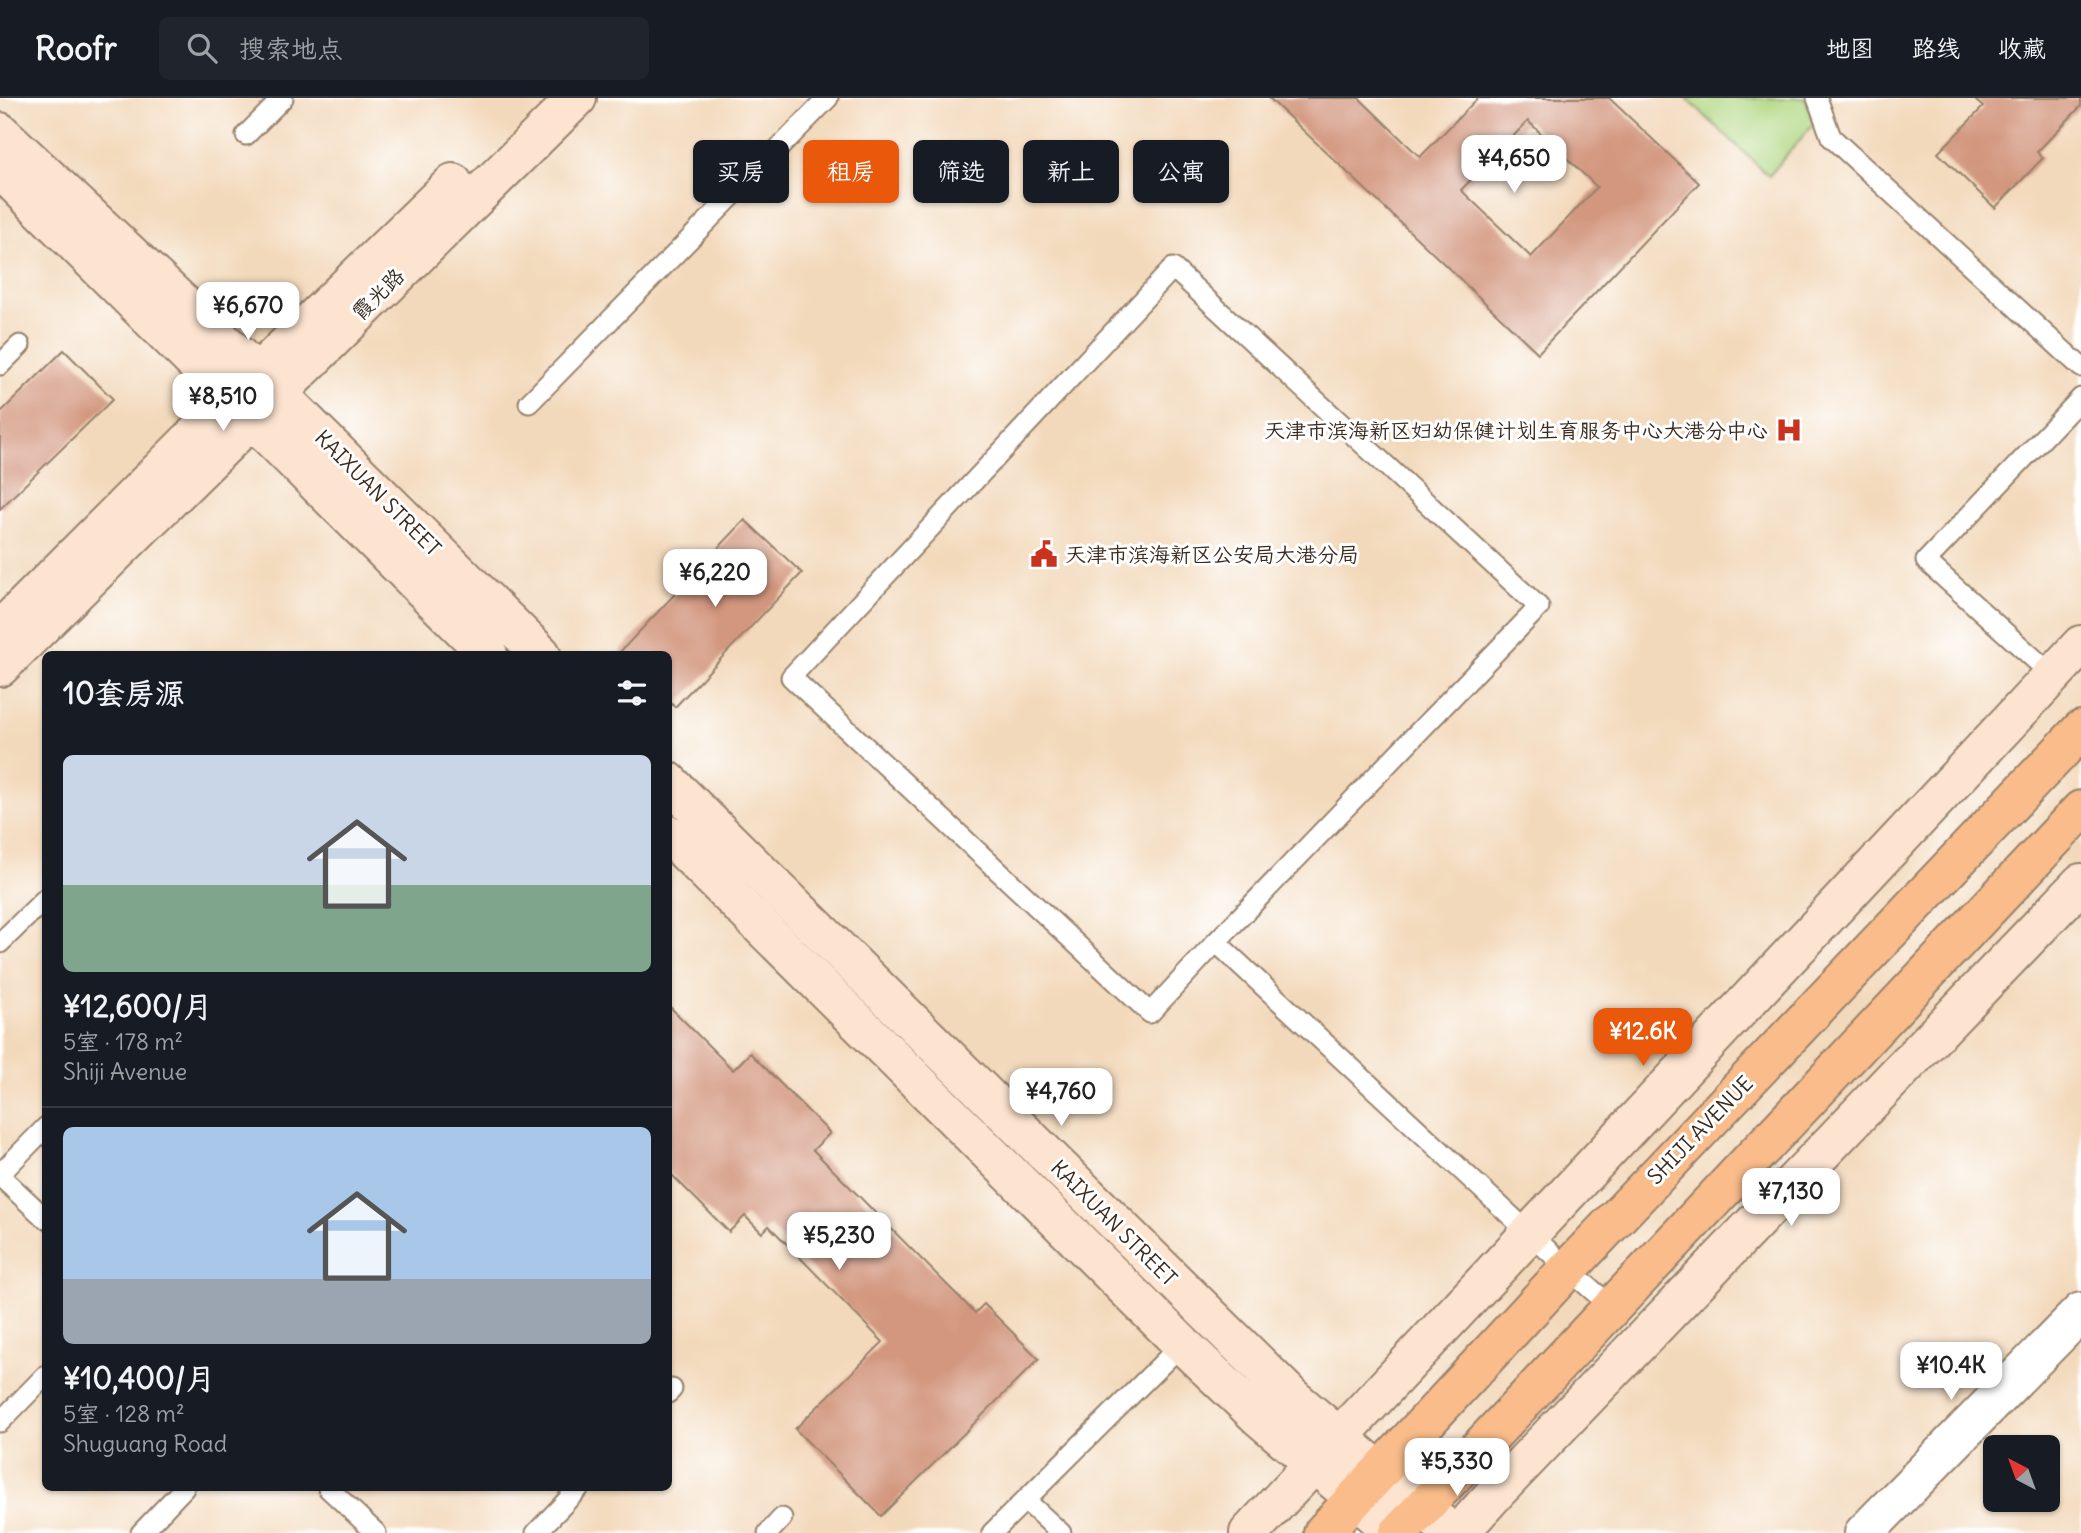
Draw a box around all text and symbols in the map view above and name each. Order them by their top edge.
search box [159,17,649,80]
text: Roofr [35,27,117,69]
icon: search [183,29,221,67]
text: 搜索地点 [239,32,343,65]
text: 地图 [1826,33,1874,63]
text: 路线 [1912,33,1960,63]
text: 收藏 [1998,33,2046,63]
pin: ¥4,650 [1457,136,1571,195]
chip: 买房 [693,140,789,203]
chip: 租房 [803,140,899,203]
chip: 筛选 [913,140,1009,203]
chip: 新上 [1023,140,1119,203]
chip: 公寓 [1133,140,1229,203]
text: ¥4,650 [1477,143,1551,172]
street label: 霞光路 [346,262,410,326]
pin: ¥6,670 [191,282,305,342]
text: ¥6,670 [212,290,284,319]
pin: ¥8,510 [166,374,280,433]
text: ¥8,510 [188,381,258,410]
hospital icon: 天津市滨海新区妇幼保健计划生育服务中心大港分中心 [1774,415,1804,445]
place label: 天津市滨海新区妇幼保健计划生育服务中心大港分中心 [1264,417,1768,444]
street label: KAIXUAN STREET [309,424,447,562]
public building icon: 天津市滨海新区公安局大港分局 [1029,539,1059,569]
place label: 天津市滨海新区公安局大港分局 [1065,541,1359,568]
pin: ¥6,220 [658,550,772,609]
text: ¥6,220 [679,557,751,586]
text: 10套房源 [63,674,185,712]
icon: filters [613,674,651,712]
icon: home [294,801,420,927]
text: ¥12,600/月 [63,987,213,1025]
pin: ¥12.6K [1586,1009,1700,1068]
text: ¥12.6K [1609,1016,1677,1045]
text: 5室 · 178 m² [63,1027,183,1056]
text: Shiji Avenue [63,1057,187,1086]
pin: ¥4,760 [1004,1068,1118,1128]
street label: SHIJI AVENUE [1641,1070,1759,1190]
text: ¥4,760 [1026,1076,1096,1105]
street label: KAIXUAN STREET [1045,1154,1183,1292]
pin: ¥7,130 [1734,1168,1848,1228]
icon: home [294,1173,420,1299]
text: ¥7,130 [1758,1176,1824,1205]
pin: ¥5,230 [782,1212,896,1272]
text: ¥5,230 [803,1220,875,1249]
pin: ¥10.4K [1894,1342,2008,1402]
text: ¥10.4K [1916,1350,1986,1379]
text: ¥10,400/月 [63,1359,215,1397]
text: 5室 · 128 m² [63,1399,185,1428]
text: Shuguang Road [63,1429,227,1458]
north arrow [1983,1435,2060,1512]
map controls [1983,1435,2060,1512]
pin: ¥5,330 [1400,1438,1514,1498]
text: ¥5,330 [1421,1446,1493,1475]

